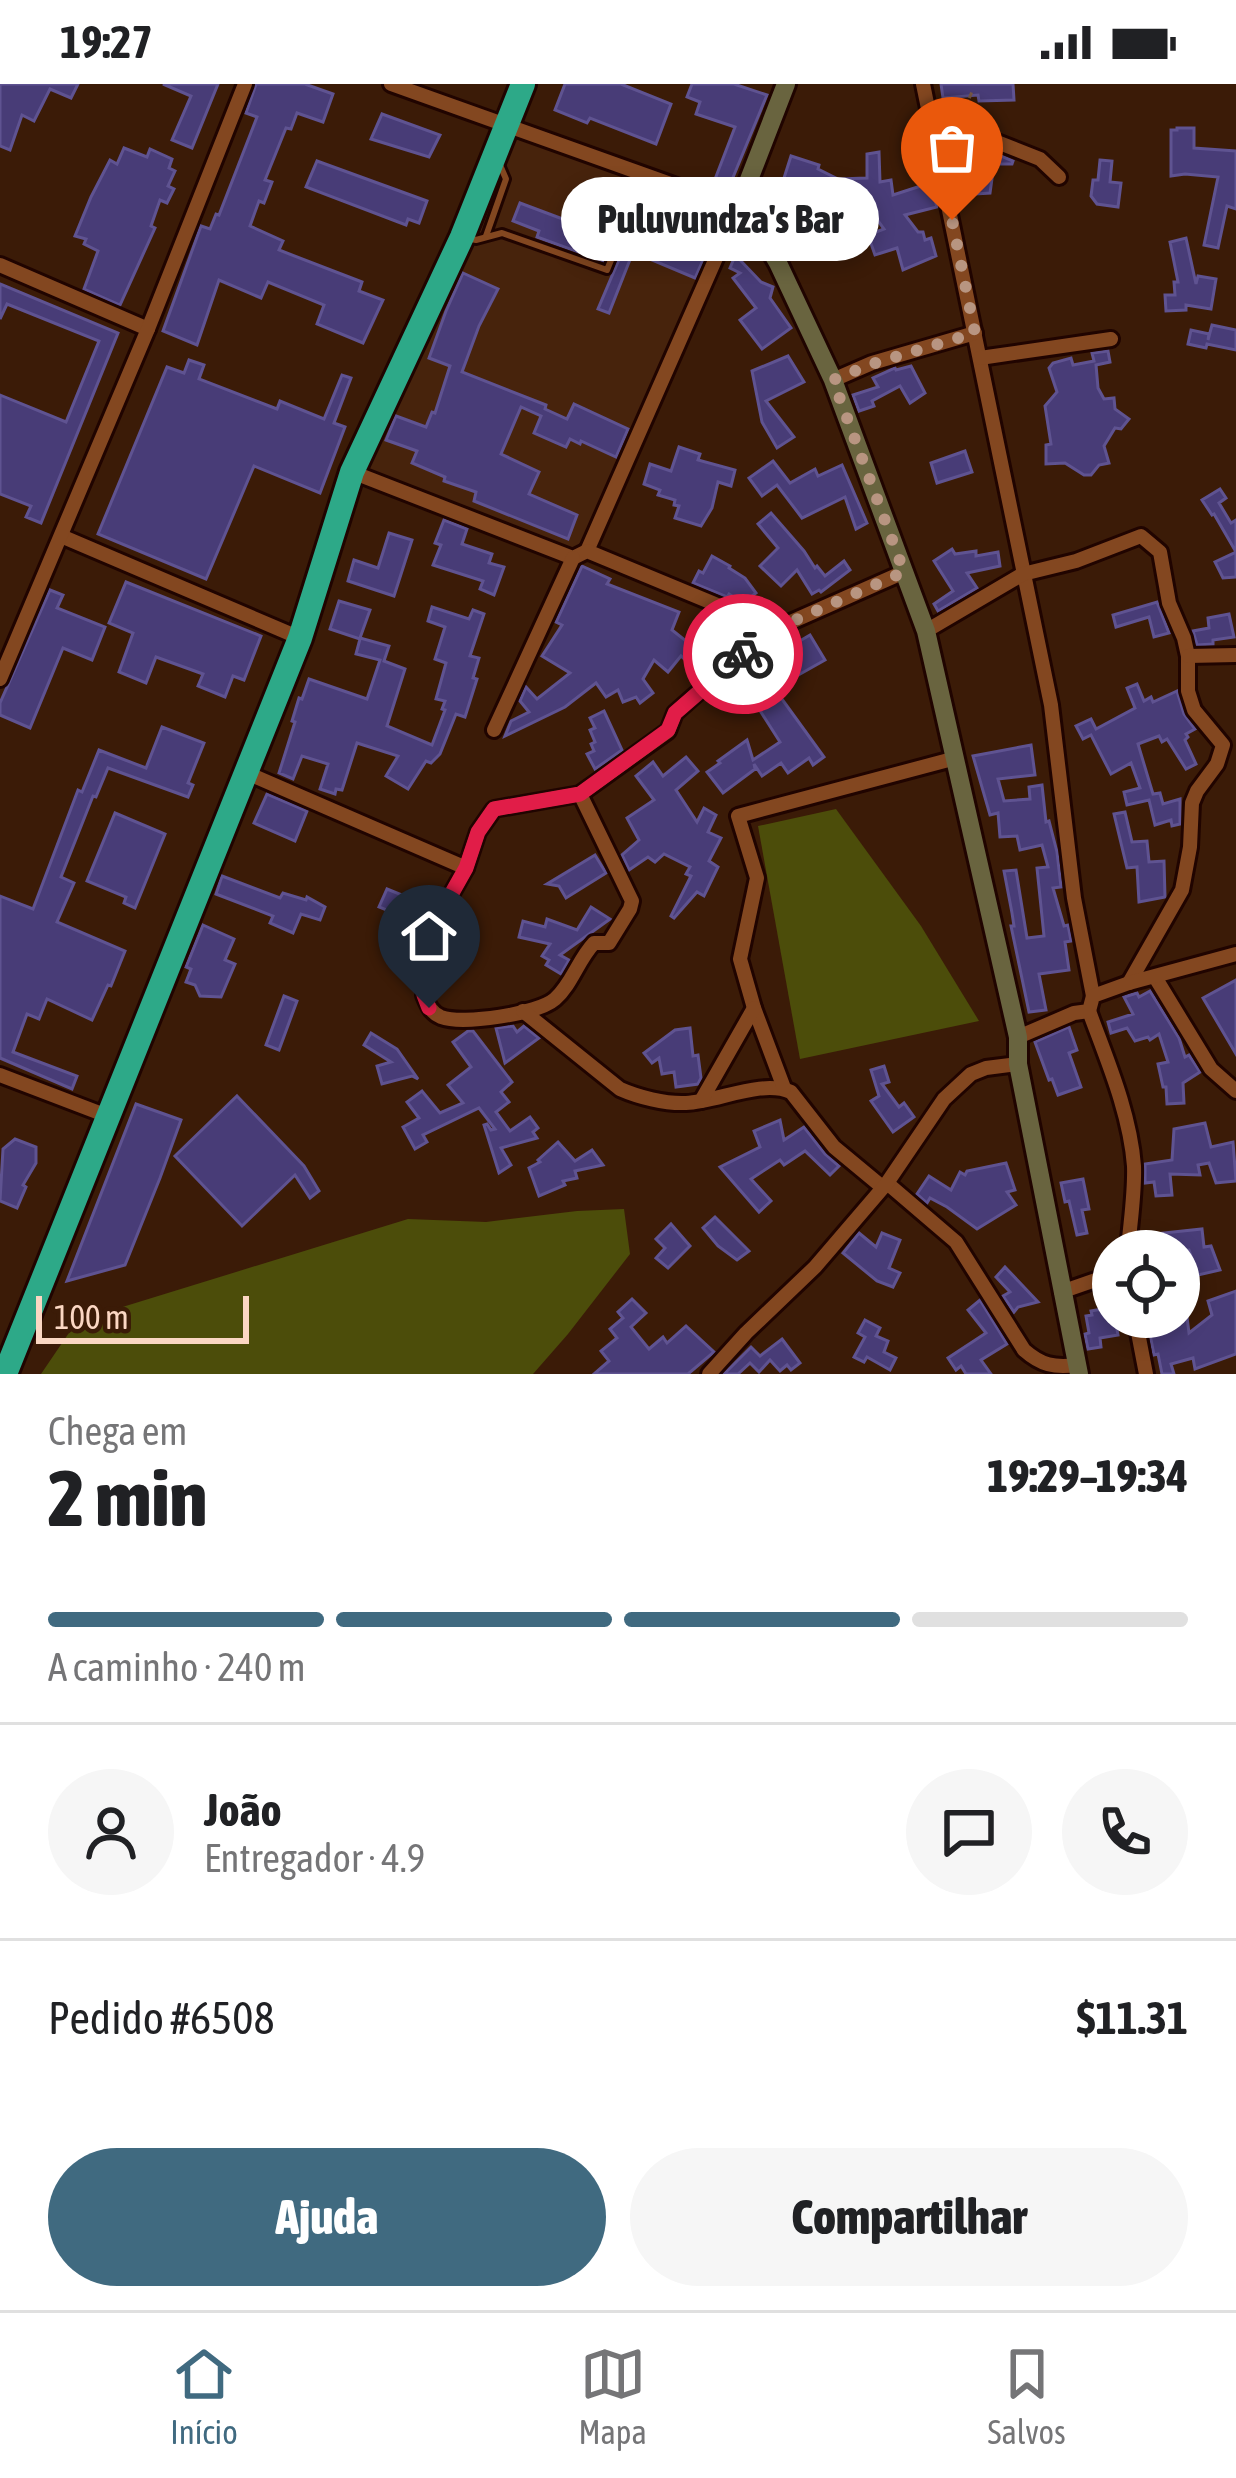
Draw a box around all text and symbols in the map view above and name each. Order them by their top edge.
text: 19:27 [60,16,153,68]
pin [901,97,1003,220]
icon: bag [919,115,985,181]
callout: Puluvundza's Bar [562,178,880,262]
text: Puluvundza's Bar [597,197,843,241]
courier [683,594,803,714]
icon: bike [710,621,776,687]
pin [378,885,480,1008]
icon: home [396,903,462,969]
map controls [1092,1230,1200,1338]
button: locate [1092,1230,1200,1338]
scale bar [36,1290,249,1343]
text: 100 m [54,1298,129,1336]
text: Chega em [48,1409,187,1453]
text: 19:29–19:34 [987,1450,1188,1502]
text: 2 min [48,1453,207,1543]
text: A caminho · 240 m [48,1645,306,1689]
button: person [48,1769,174,1895]
button: chat [906,1769,1032,1895]
button: phone [1062,1769,1188,1895]
text: João [204,1784,282,1836]
text: Entregador · 4.9 [204,1836,425,1880]
text: Pedido #6508 [48,1992,275,2044]
text: $11.31 [1076,1992,1188,2044]
button: Ajuda [48,2148,606,2286]
button: Compartilhar [630,2148,1188,2286]
tab: Início [170,2341,238,2451]
tab: Mapa [578,2341,647,2451]
tab: Salvos [988,2341,1066,2451]

